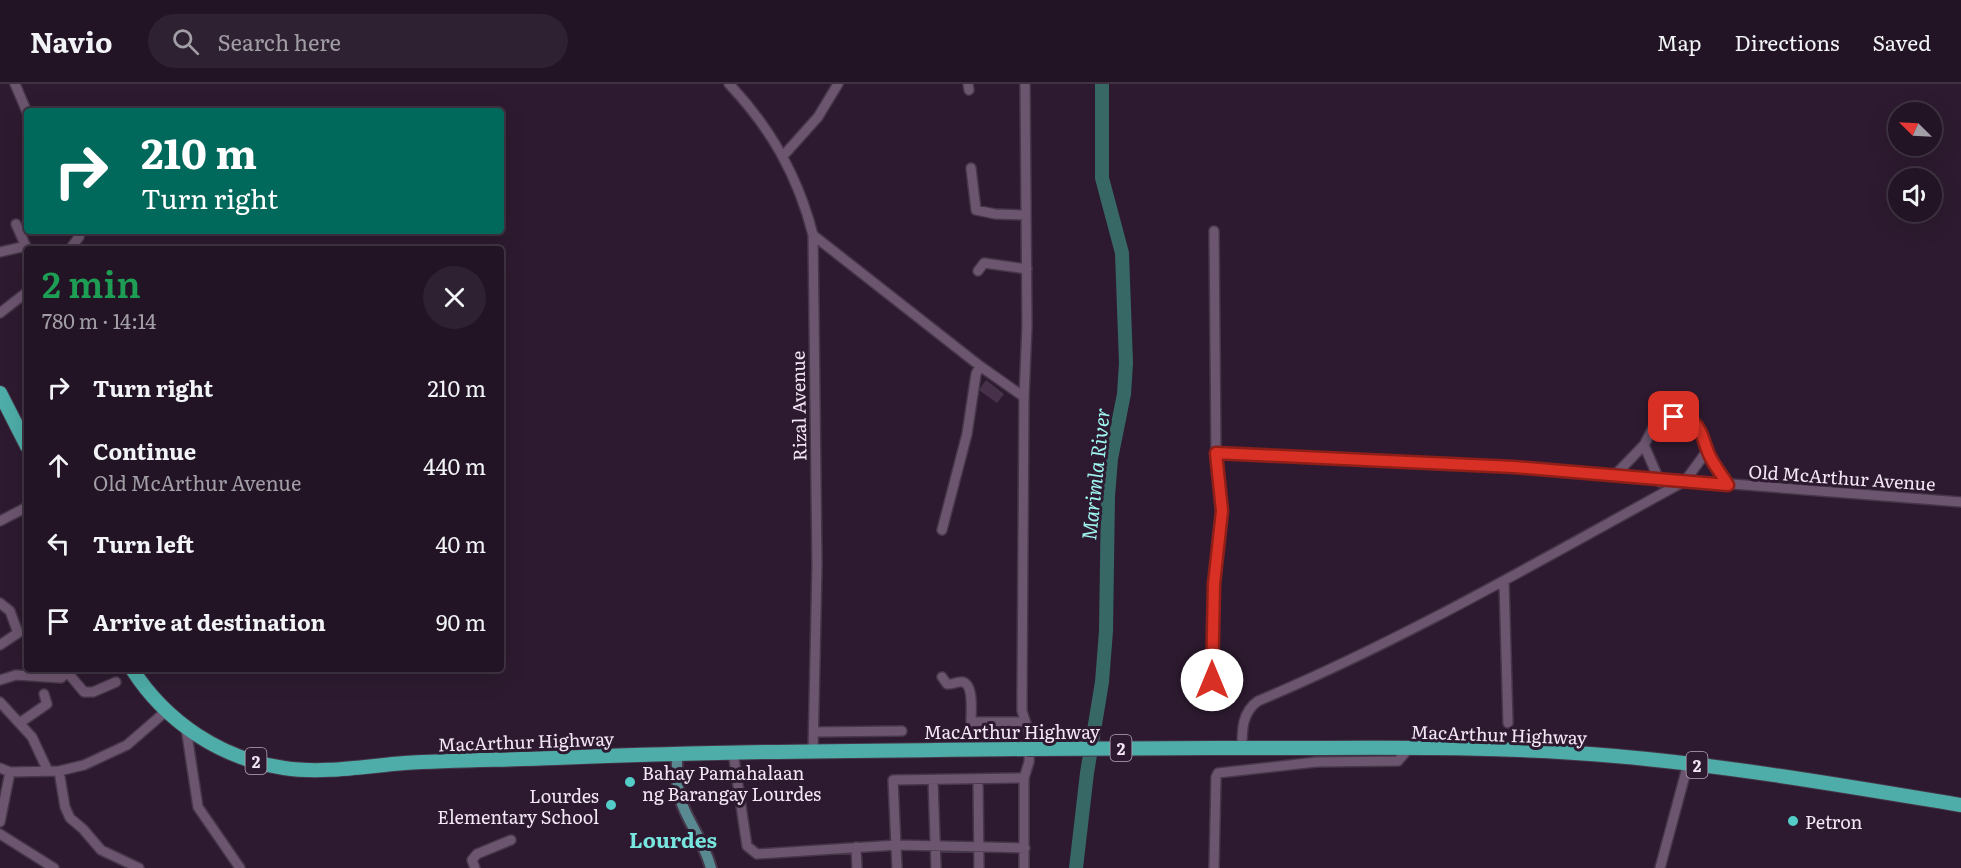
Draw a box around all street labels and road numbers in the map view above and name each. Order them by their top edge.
street label: Rizal Avenue [784,351,812,461]
street label: Old McArthur Avenue [1748,457,1936,497]
street label: MacArthur Highway [1410,717,1588,751]
street label: MacArthur Highway [924,718,1101,745]
street label: MacArthur Highway [437,724,615,758]
road number: 2 [1110,735,1132,761]
road number: 2 [246,748,266,774]
road number: 2 [1686,752,1708,778]

